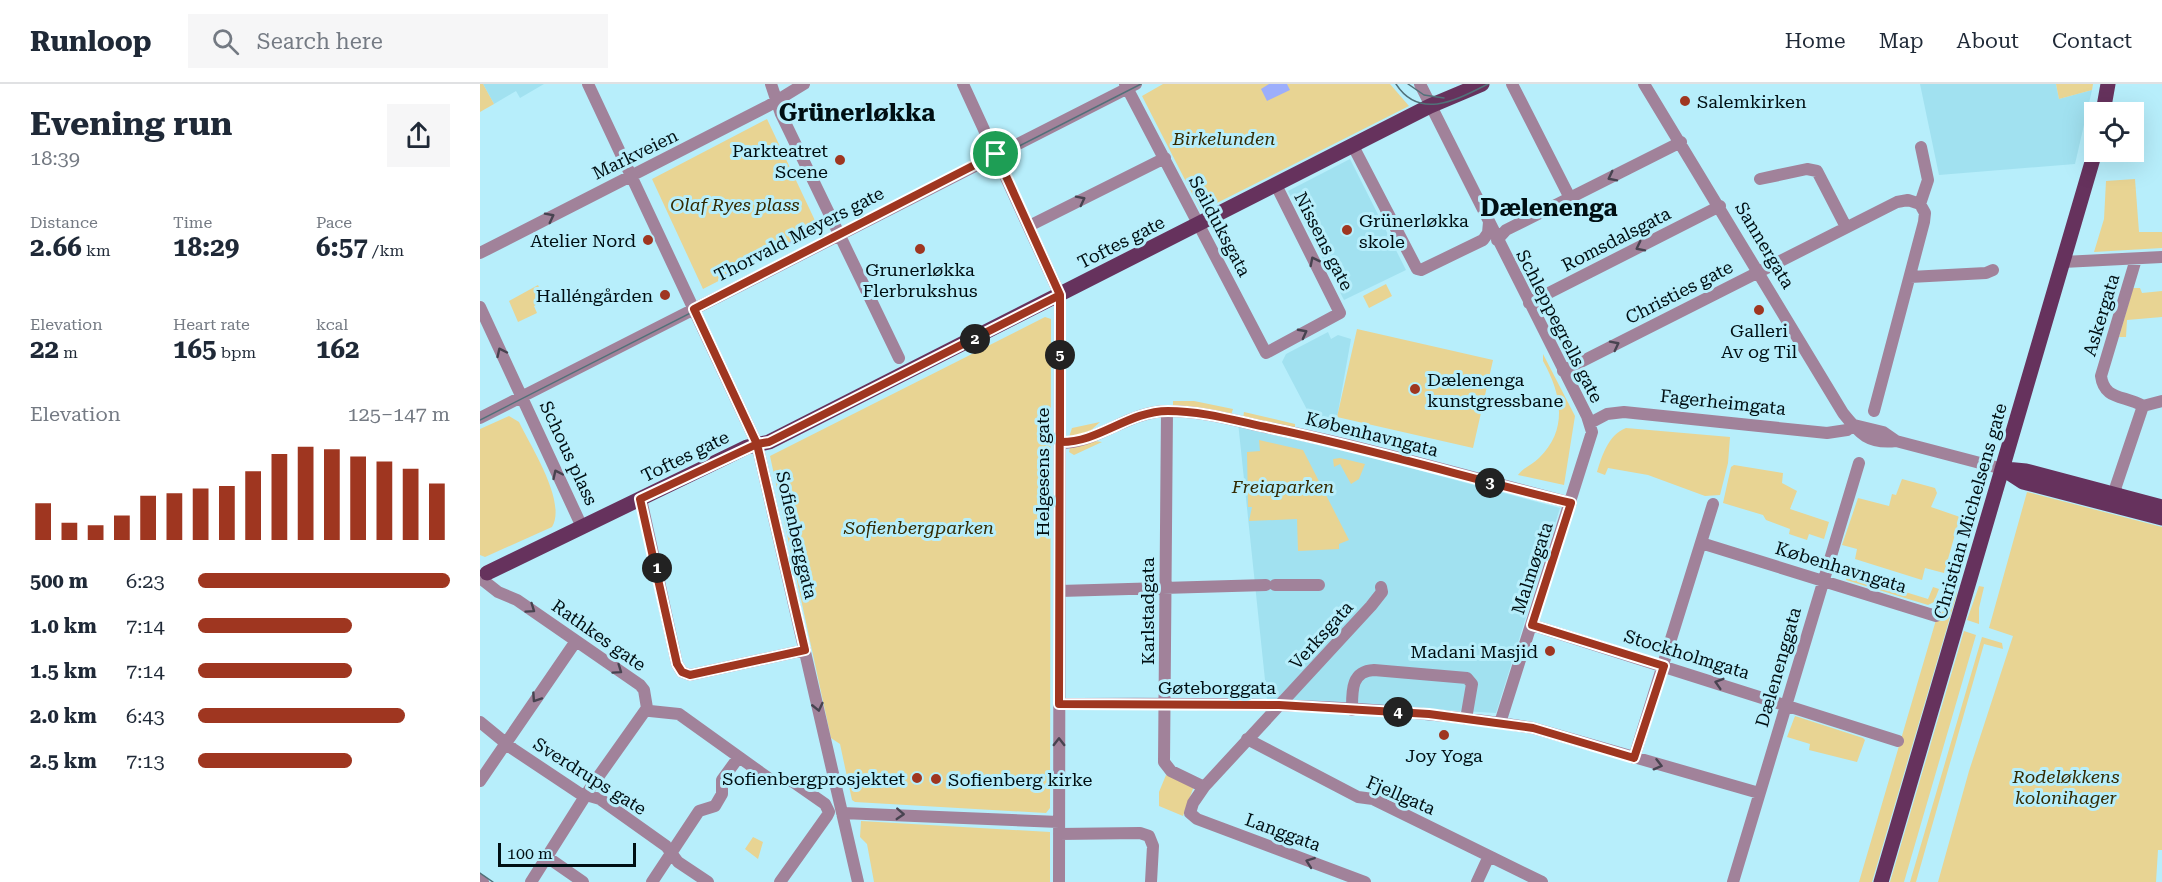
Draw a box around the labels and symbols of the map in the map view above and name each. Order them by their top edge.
place label: Salemkirken [1697,91,1807,112]
marker: Salemkirken [1678,94,1692,108]
district label: Grünerløkka [779,99,935,127]
street label: Markveien [589,124,682,184]
pin [970,128,1021,179]
park label: Birkelunden [1172,128,1275,149]
place label: Parkteatret Scene [732,140,828,182]
marker: Parkteatret Scene [833,153,847,167]
one-way arrow [1608,169,1619,181]
street label: Seilduksgata [1185,172,1255,280]
street label: Thorvald Meyers gate [711,182,887,286]
street label: Nissens gate [1290,188,1358,294]
park label: Olaf Ryes plass [670,194,800,215]
district label: Dælenenga [1480,194,1618,222]
one-way arrow [1075,195,1086,207]
street label: Sannergata [1731,198,1799,292]
street label: Romsdalsgata [1558,202,1674,275]
place label: Grünerløkka skole [1359,210,1469,252]
street label: Toftes gate [1074,211,1168,273]
one-way arrow [544,212,555,224]
marker: Grünerløkka skole [1340,223,1354,237]
place label: Atelier Nord [530,230,636,251]
marker: Atelier Nord [641,233,655,247]
one-way arrow [1636,240,1646,251]
marker: Grunerløkka Flerbrukshus [913,242,927,256]
street label: Schleppegrells gate [1512,246,1608,406]
one-way arrow [1310,256,1321,267]
street label: Christies gate [1622,256,1736,328]
place label: Grunerløkka Flerbrukshus [863,259,977,301]
street label: Askergata [2079,271,2124,359]
place label: Halléngården [536,285,653,306]
marker: Halléngården [658,288,672,302]
marker: Galleri Av og Til [1752,303,1766,317]
place label: Galleri Av og Til [1721,320,1797,362]
pin: 2 [960,324,990,354]
one-way arrow [1297,329,1307,340]
pin: 5 [1045,340,1075,370]
one-way arrow [1609,340,1620,352]
one-way arrow [496,347,508,358]
place label: Dælenenga kunstgressbane [1427,369,1563,411]
marker: Dælenenga kunstgressbane [1408,382,1422,396]
street label: Fagerheimgata [1659,385,1787,419]
street label: Schous plass [536,398,602,508]
street label: Christian Michelsens gate [1929,401,2011,621]
street label: Københavngata [1303,407,1441,461]
street label: Helgesens gate [1032,408,1053,536]
street label: Toftes gate [638,426,732,486]
pin: 3 [1475,468,1505,498]
street label: Sofienberggata [772,469,822,601]
one-way arrow [553,470,565,481]
park label: Freiaparken [1231,476,1334,497]
park label: Sofienbergparken [843,517,994,538]
street label: Malmøgata [1507,519,1557,617]
street label: Københavngata [1773,537,1909,597]
pin: 1 [642,553,672,583]
street label: Karlstadgata [1137,557,1158,665]
street label: Rathkes gate [548,595,650,675]
street label: Verksgata [1285,596,1357,673]
one-way arrow [524,602,535,613]
street label: Dælenenggata [1751,604,1805,729]
street label: Stockholmgata [1622,625,1753,683]
place label: Madani Masjid [1410,641,1538,662]
marker: Madani Masjid [1543,644,1557,658]
one-way arrow [611,663,622,674]
street label: Gøteborggata [1158,677,1276,698]
one-way arrow [1714,678,1725,690]
one-way arrow [532,691,543,702]
pin: 4 [1383,697,1413,727]
one-way arrow [811,702,824,712]
marker: Joy Yoga [1437,728,1451,742]
street label: Sverdrups gate [530,733,650,819]
one-way arrow [1053,738,1065,747]
place label: Joy Yoga [1405,745,1483,766]
one-way arrow [1652,758,1663,770]
park label: Rodeløkkens kolonihager [2011,766,2120,808]
place label: Sofienbergprosjektet [722,768,905,789]
place label: Sofienberg kirke [948,769,1093,790]
marker: Sofienbergprosjektet [910,771,924,785]
street label: Fjellgata [1363,771,1439,819]
marker: Sofienberg kirke [929,772,943,786]
one-way arrow [896,808,905,821]
street label: Langgata [1242,809,1324,855]
scale bar [498,840,636,868]
one-way arrow [1305,856,1316,869]

